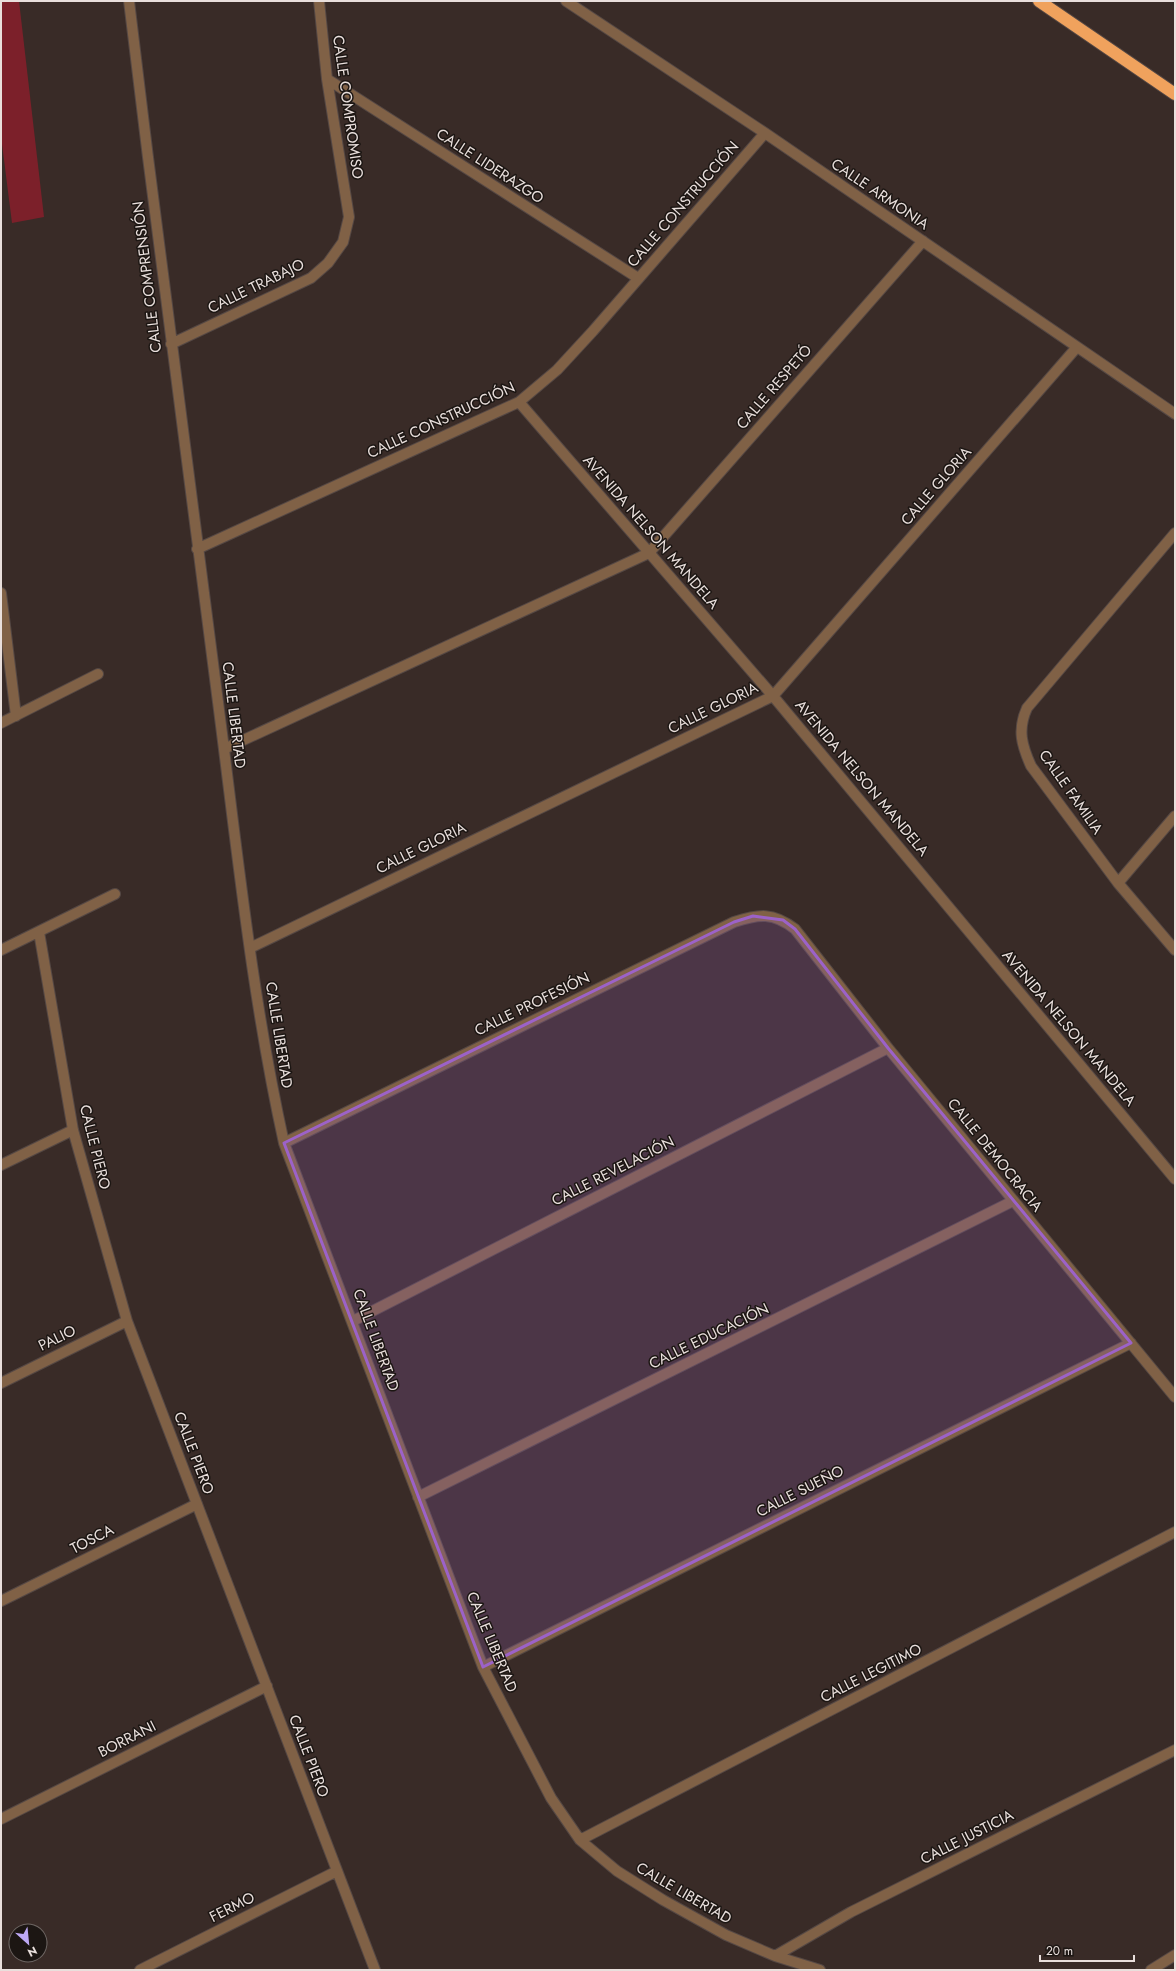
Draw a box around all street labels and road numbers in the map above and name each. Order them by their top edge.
street label: CALLE COMPROMISO [327,34,369,180]
street label: CALLE LIDERAZGO [432,123,548,209]
street label: CALLE CONSTRUCCIÓN [622,136,744,272]
street label: CALLE ARMONIA [827,153,933,235]
street label: CALLE COMPRENSIÓN [127,200,167,354]
street label: CALLE TRABAJO [204,253,308,319]
street label: CALLE RESPETÓ [731,340,817,434]
street label: CALLE CONSTRUCCIÓN [364,376,518,464]
street label: CALLE GLORIA [896,442,976,530]
street label: AVENIDA NELSON MANDELA [578,450,724,614]
street label: CALLE LIBERTAD [217,660,251,770]
street label: CALLE GLORIA [664,677,762,739]
street label: AVENIDA NELSON MANDELA [790,695,934,861]
street label: CALLE FAMILIA [1034,745,1108,839]
street label: CALLE GLORIA [372,817,470,879]
street label: AVENIDA NELSON MANDELA [997,945,1141,1111]
street label: CALLE PROFESIÓN [471,967,593,1041]
street label: CALLE LIBERTAD [260,980,298,1090]
street label: CALLE DEMOCRACIA [942,1093,1048,1217]
street label: CALLE PIERO [74,1102,116,1192]
street label: CALLE REVELACIÓN [548,1131,678,1211]
street label: CALLE LIBERTAD [347,1286,405,1394]
street label: CALLE EDUCACIÓN [645,1297,773,1375]
street label: PALIO [34,1319,80,1357]
street label: CALLE PIERO [168,1409,220,1497]
street label: CALLE SUEÑO [752,1459,848,1522]
street label: TOSCA [66,1519,118,1559]
street label: CALLE LIBERTAD [461,1588,523,1696]
street label: CALLE LEGITIMO [816,1638,926,1708]
street label: CALLE PIERO [283,1712,335,1800]
street label: BORRANI [94,1715,160,1763]
street label: CALLE JUSTICIA [917,1804,1017,1870]
street label: CALLE LIBERTAD [632,1857,736,1929]
street label: FERMO [206,1886,259,1928]

